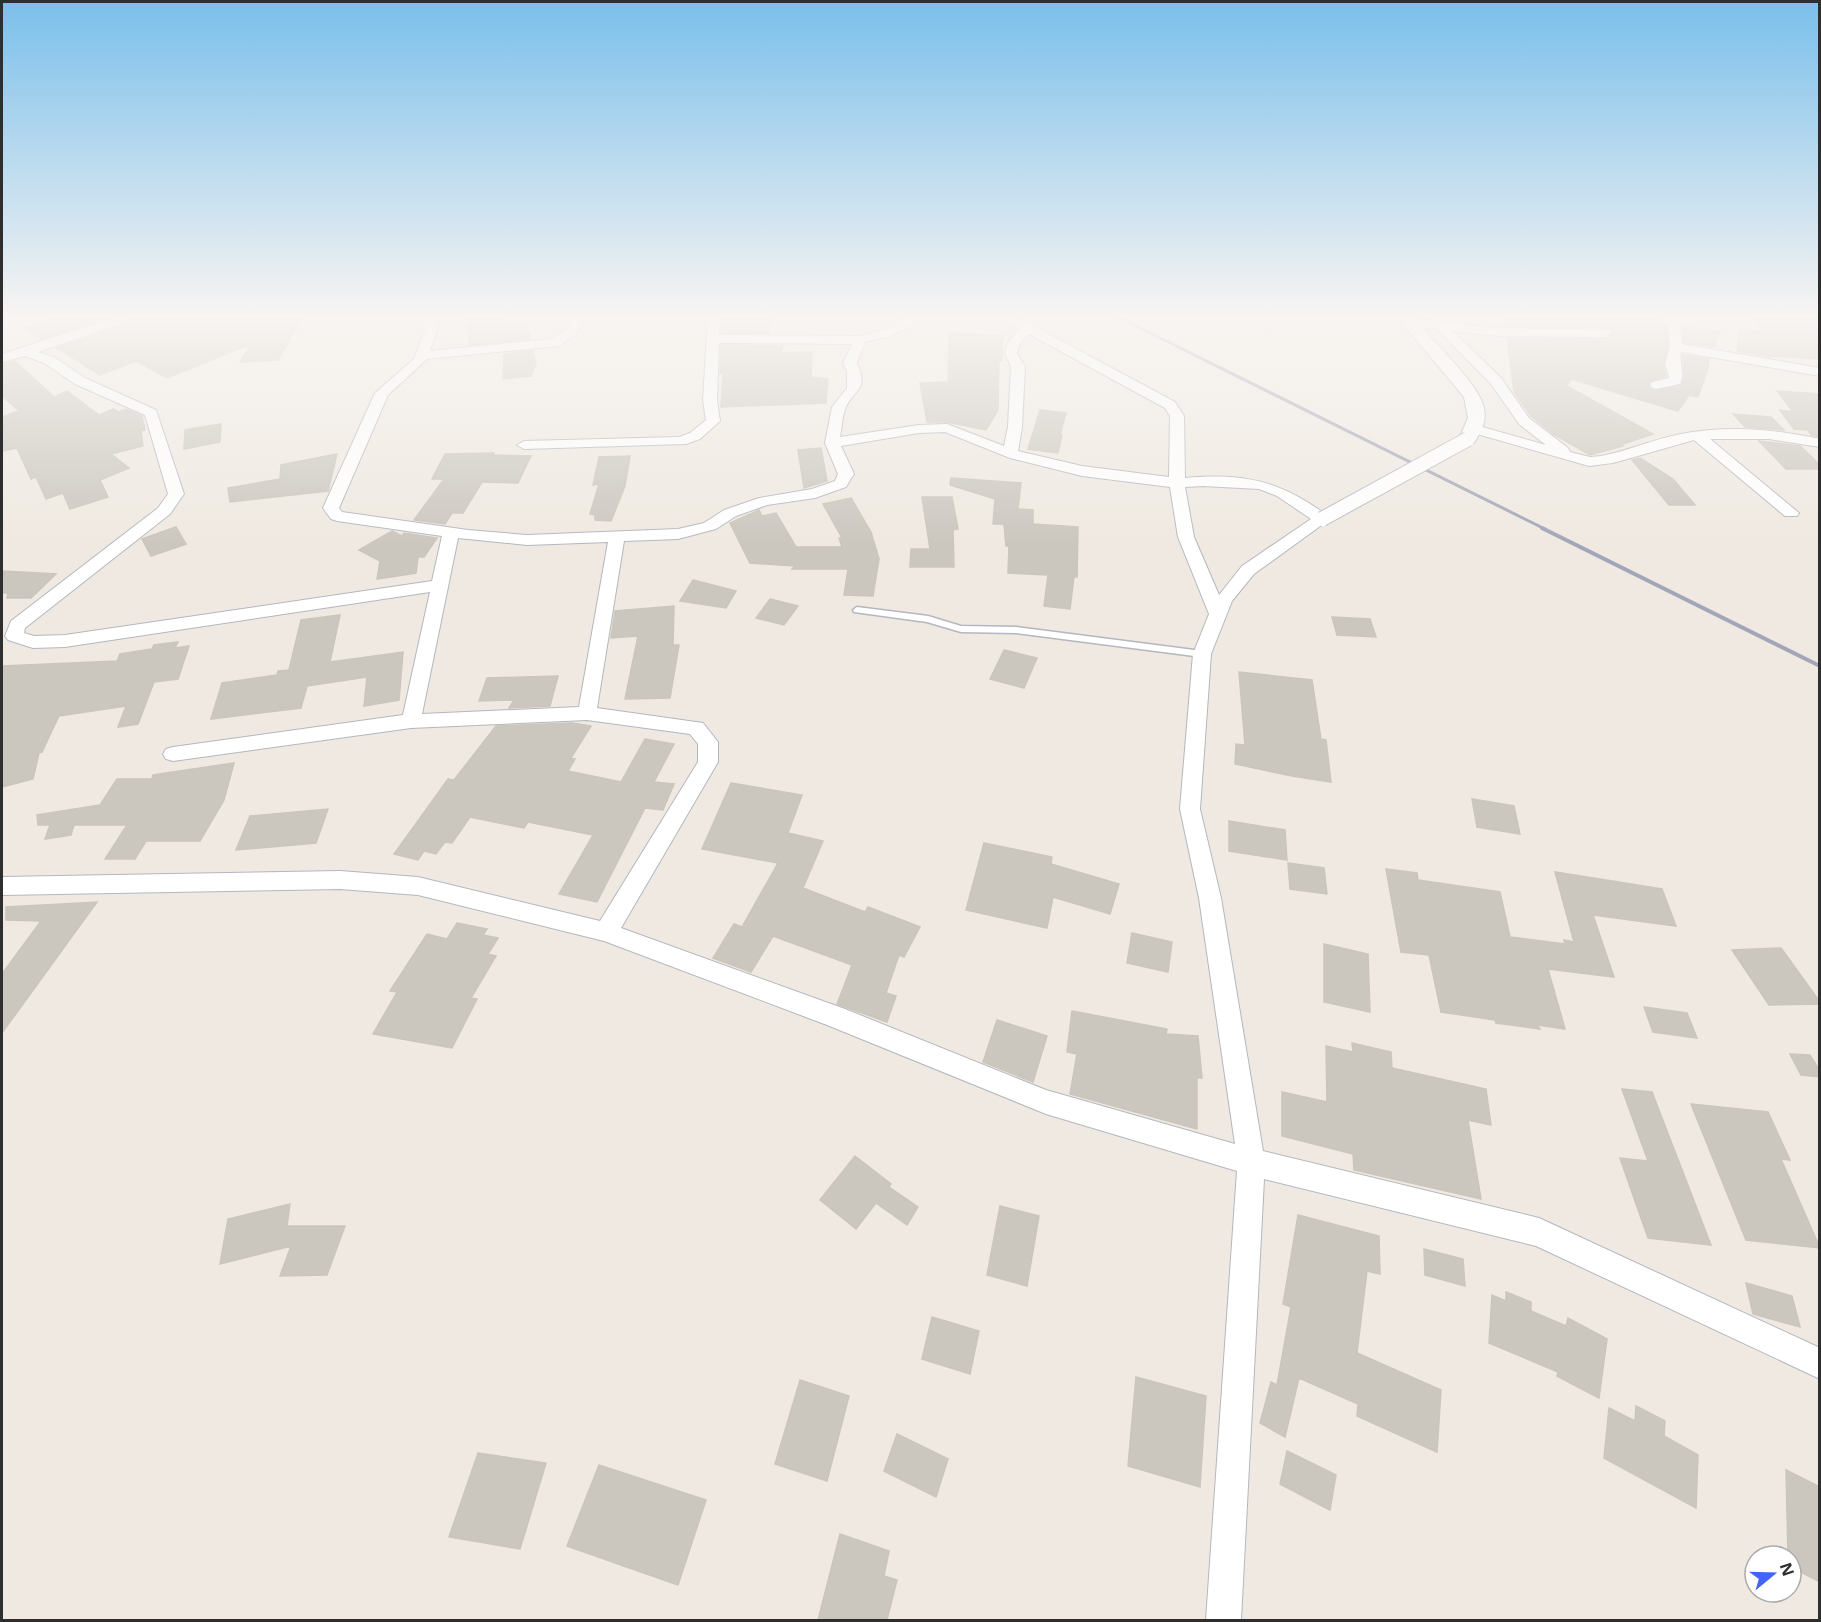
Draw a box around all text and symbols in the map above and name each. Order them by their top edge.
north arrow [1743,1544,1803,1604]
text: N [1775,1559,1800,1579]

